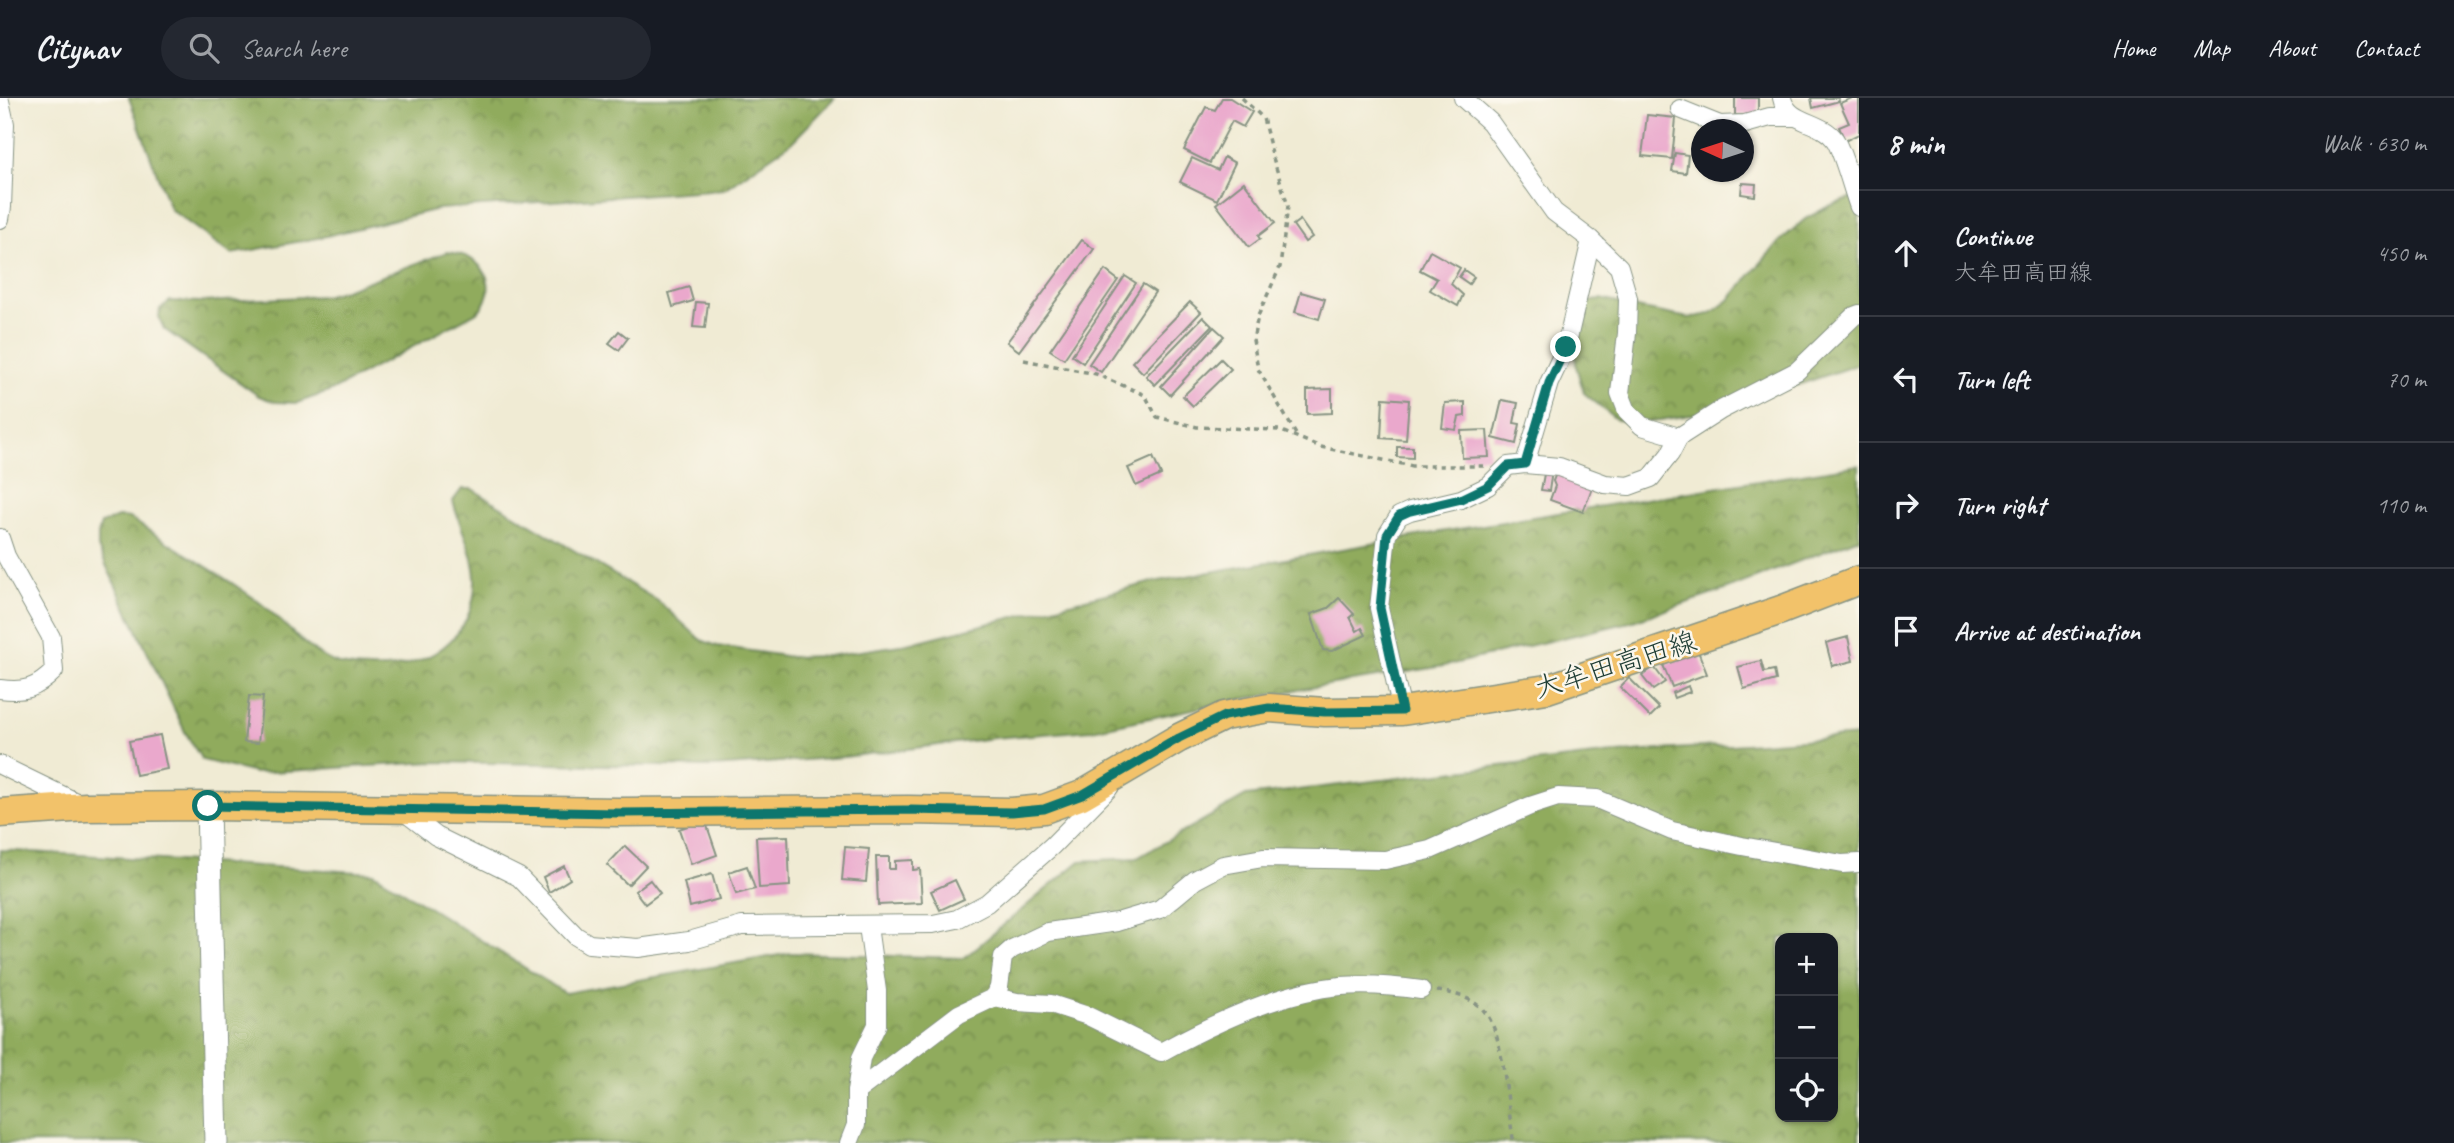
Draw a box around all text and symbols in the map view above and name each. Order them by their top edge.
search box [161,17,651,80]
text: Citynav [35,27,119,69]
icon: search [185,29,223,67]
text: Search here [241,32,347,65]
text: Home [2112,33,2155,63]
text: Map [2193,33,2230,63]
text: About [2268,33,2316,63]
text: Contact [2354,33,2419,63]
north arrow [1691,119,1754,182]
text: 8 min [1887,125,1944,163]
text: Walk · 630 m [2322,129,2426,158]
text: Continue [1954,220,2032,253]
icon: ahead [1887,234,1925,272]
text: 450 m [2377,239,2426,268]
text: 大牟田高田線 [1954,258,2092,287]
route end [1550,331,1581,362]
icon: left [1887,360,1925,398]
text: Turn left [1954,363,2029,396]
text: 70 m [2387,365,2426,394]
icon: right [1887,486,1925,524]
text: Turn right [1954,489,2045,522]
text: 110 m [2377,491,2426,520]
icon: arrive [1887,612,1925,650]
text: Arrive at destination [1954,615,2140,648]
street label: 大牟田高田線 [1530,623,1701,706]
route start [192,790,223,821]
map controls [1775,933,1838,1122]
button: + [1775,933,1838,996]
button: − [1775,996,1838,1059]
button: locate [1775,1059,1838,1122]

